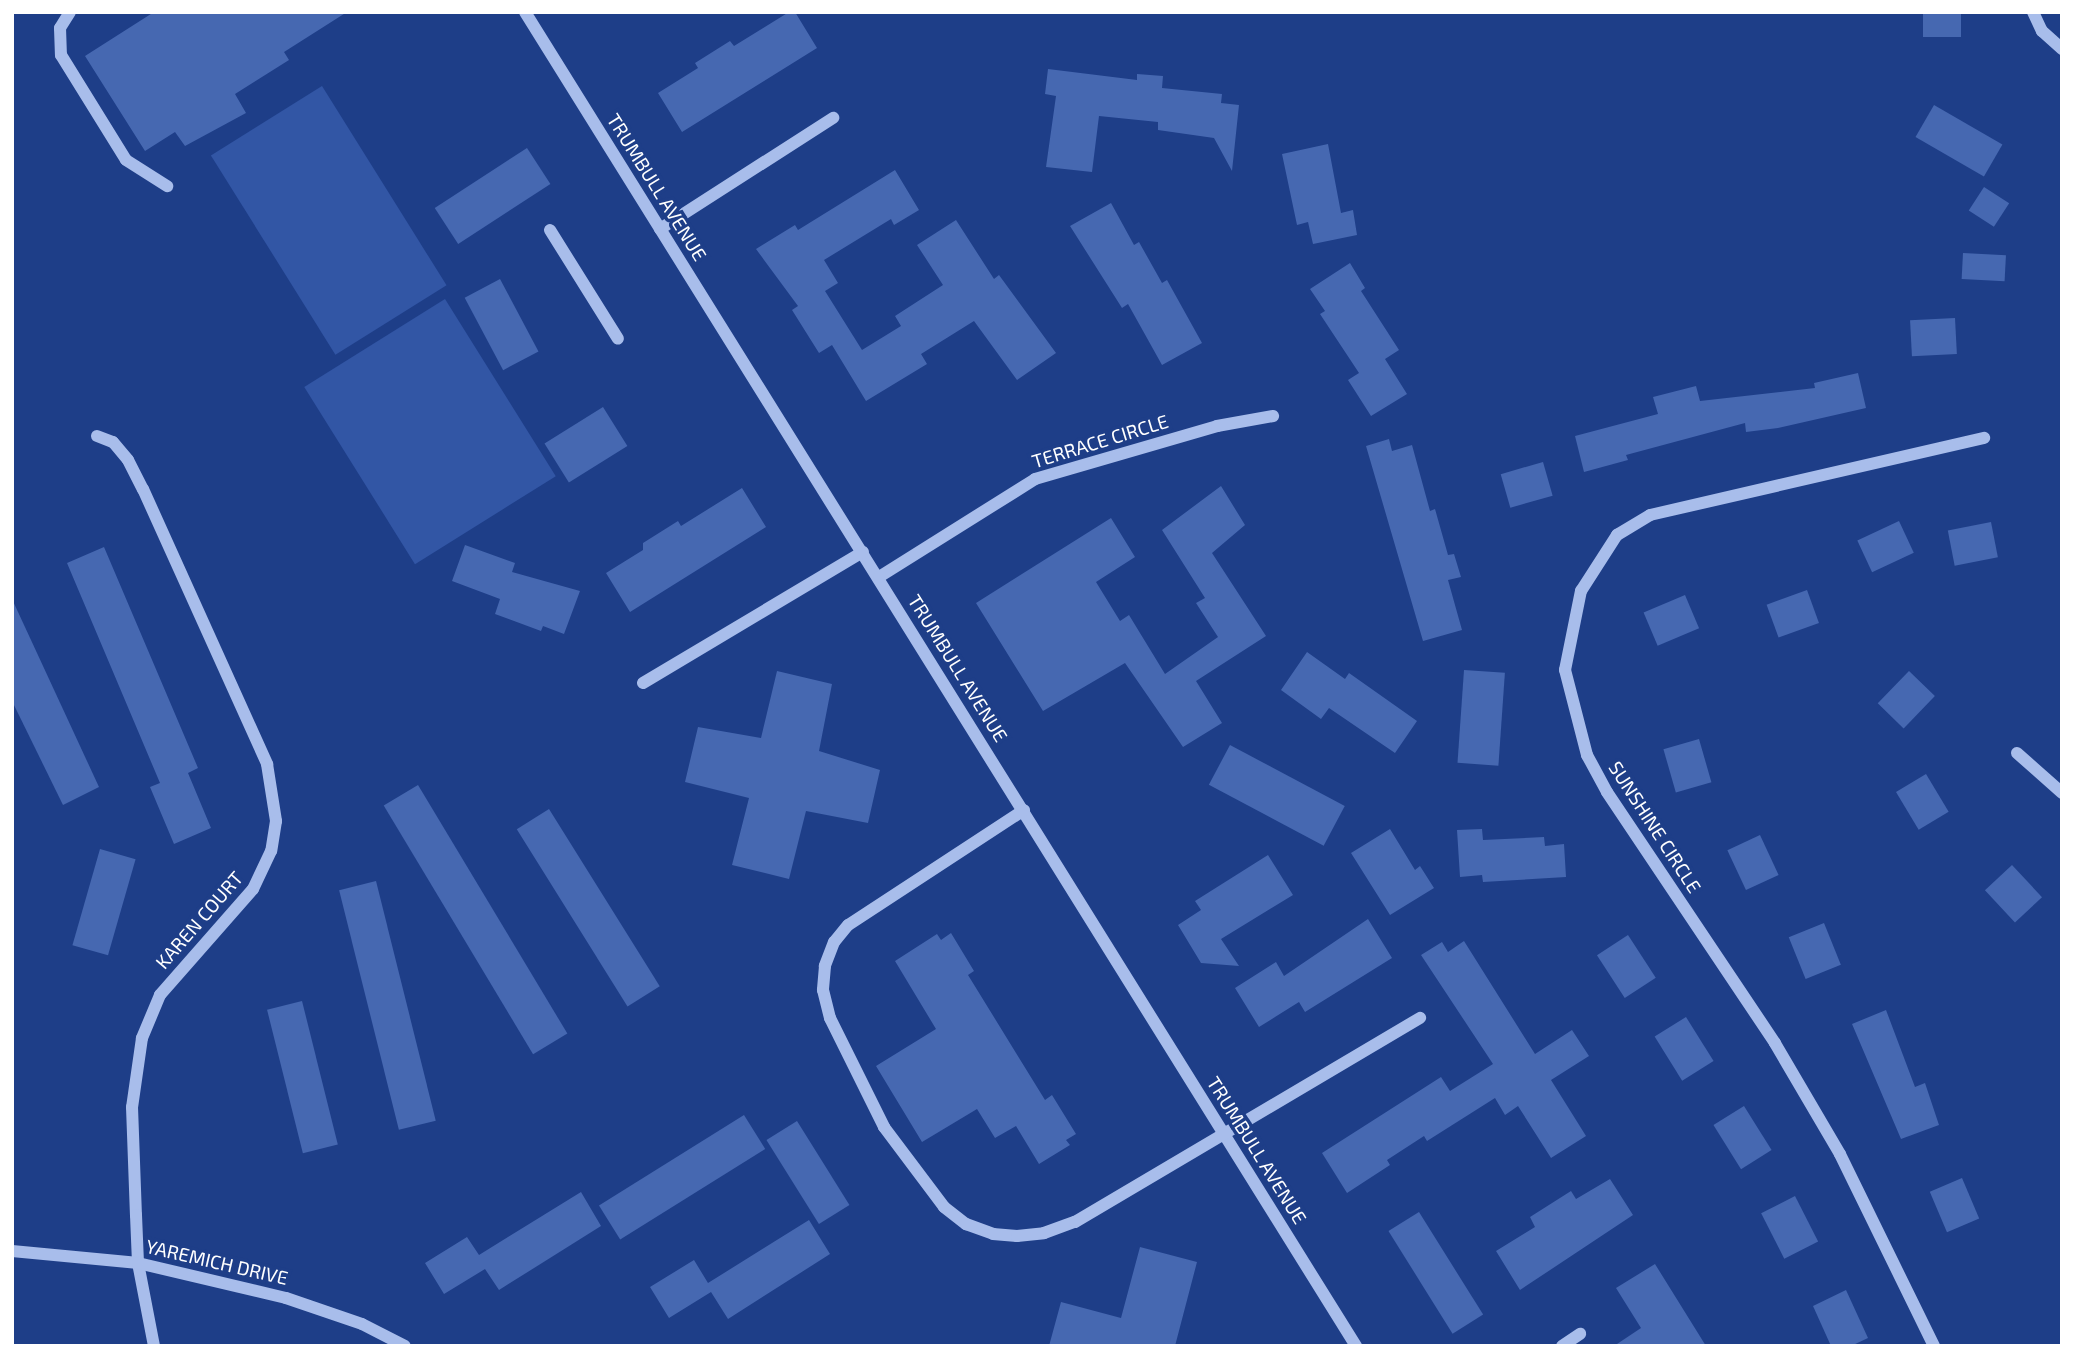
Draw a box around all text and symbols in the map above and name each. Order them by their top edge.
street label: TRUMBULL AVENUE [602,109,712,265]
street label: TERRACE CIRCLE [1029,409,1171,473]
street label: TRUMBULL AVENUE [903,590,1013,746]
street label: SUNSHINE CIRCLE [1604,757,1706,897]
street label: KAREN COURT [151,867,247,973]
street label: TRUMBULL AVENUE [1202,1072,1312,1228]
street label: YAREMICH DRIVE [144,1235,290,1289]

